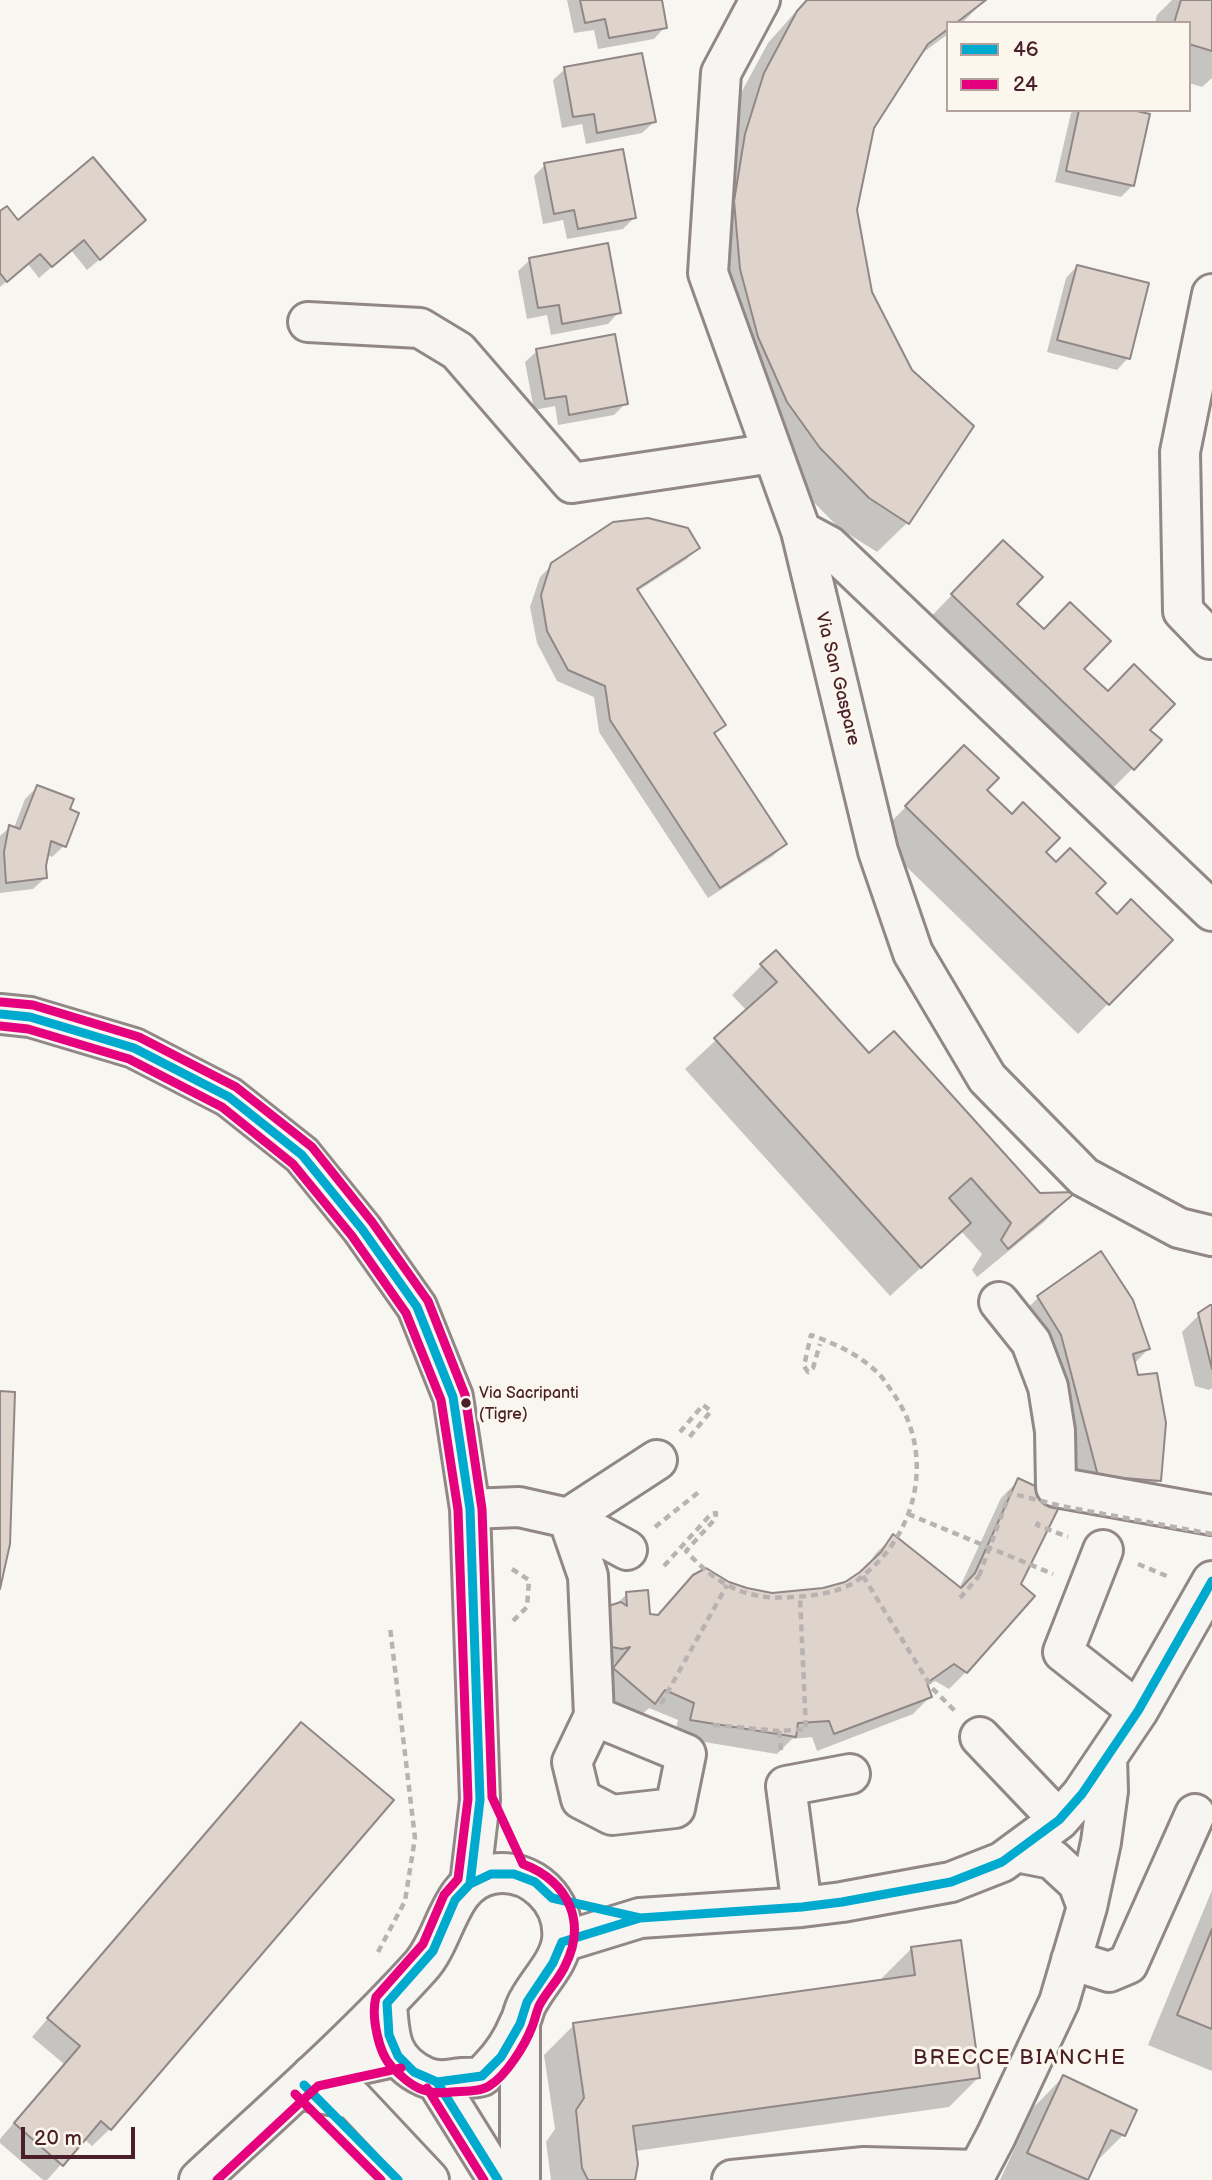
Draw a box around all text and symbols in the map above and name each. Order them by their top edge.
legend [946,21,1191,112]
text: 46 [1013,37,1039,62]
text: 24 [1013,72,1038,97]
street label: Via San Gaspare [810,610,864,748]
place label: Via Sacripanti (Tigre) [479,1384,579,1422]
marker: Via Sacripanti (Tigre) [459,1396,473,1410]
district label: BRECCE BIANCHE [915,2046,1125,2072]
scale bar [24,2114,138,2158]
text: 20 m [34,2126,82,2151]

